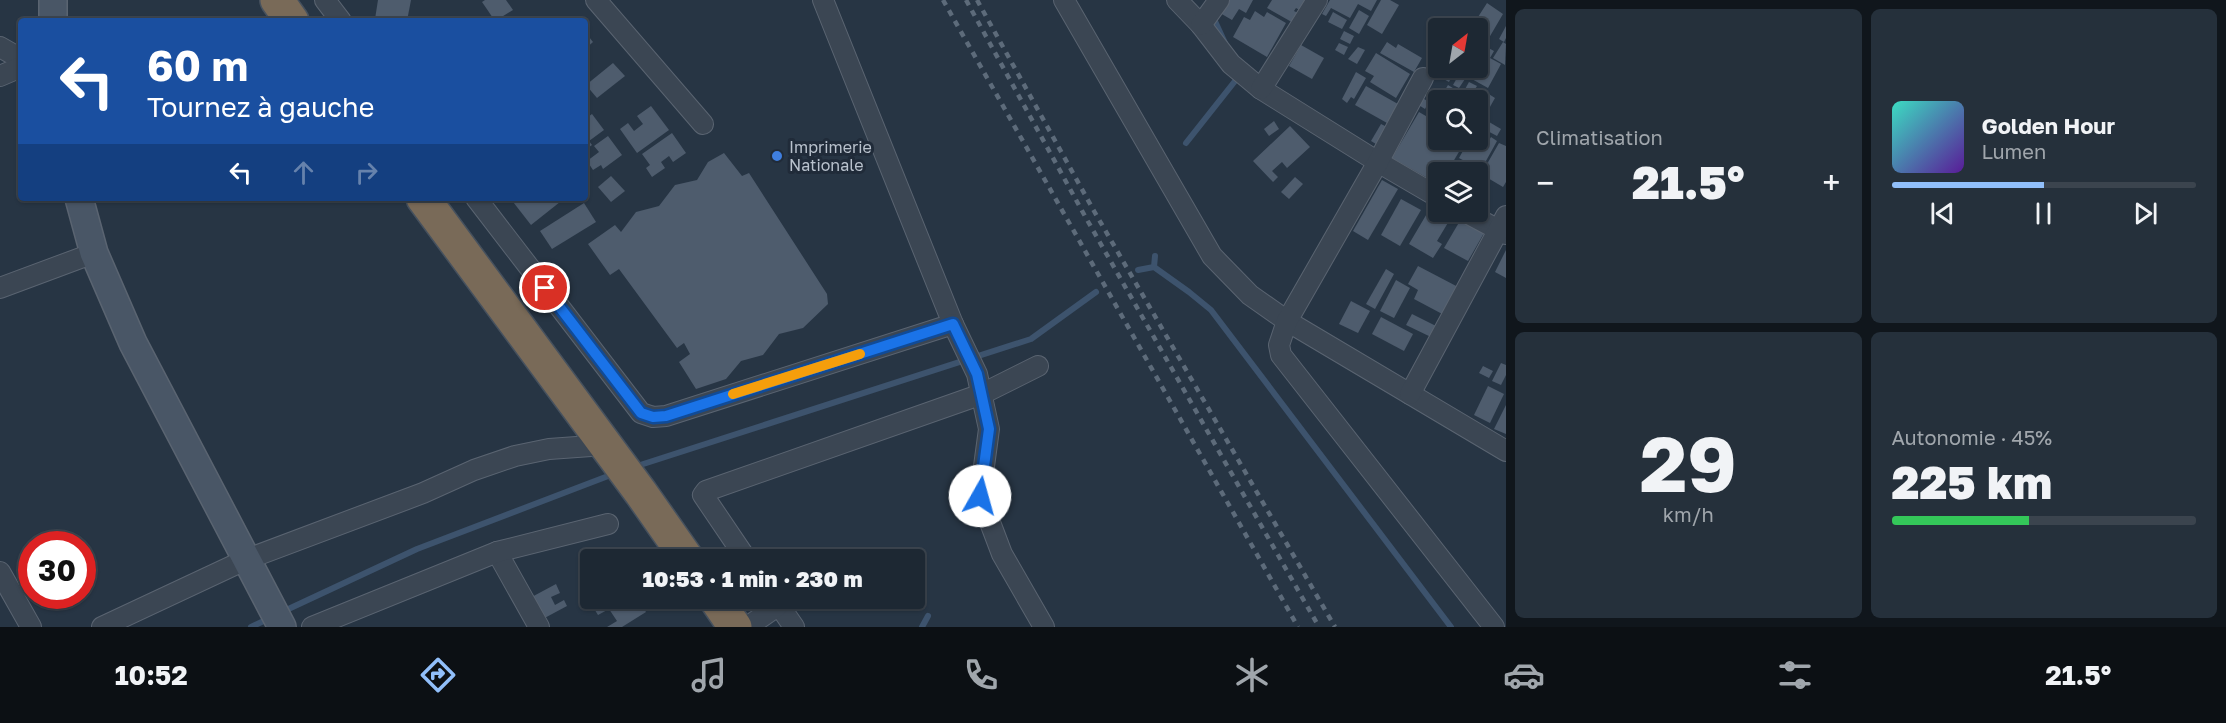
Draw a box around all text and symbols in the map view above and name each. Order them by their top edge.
north arrow [1428,18,1488,78]
map controls [1428,18,1488,222]
text: 60 m [147,40,248,90]
icon: left [48,42,126,120]
button: search [1428,90,1488,150]
text: Tournez à gauche [147,91,374,123]
text: Golden Hour [1982,112,2115,139]
text: Climatisation [1536,125,1663,149]
place label: Imprimerie Nationale [789,137,872,175]
text: Lumen [1982,139,2046,163]
marker: Imprimerie Nationale [770,149,784,163]
text: 21.5° [1632,155,1744,209]
icon: left [224,156,257,189]
icon: ahead [287,156,320,189]
icon: right [350,156,383,189]
button: layers [1428,162,1488,222]
text: − [1536,163,1554,202]
text: + [1822,163,1840,202]
icon: previous [1926,197,1959,230]
icon: pause [2027,197,2060,230]
icon: next [2129,197,2162,230]
pin [519,262,570,313]
icon: arrive [528,271,561,304]
text: 29 [1640,416,1737,509]
text: Autonomie · 45% [1892,425,2052,449]
text: 225 km [1892,455,2052,509]
position arrow [948,464,1012,528]
text: km/h [1663,502,1714,526]
speed limit sign: 30 [18,531,96,609]
text: 10:53 · 1 min · 230 m [642,565,863,592]
icon: directions [417,654,459,696]
icon: music [688,654,730,696]
icon: phone [960,654,1002,696]
icon: climate [1231,654,1273,696]
icon: car [1503,654,1545,696]
icon: filters [1774,654,1816,696]
text: 10:52 [115,659,188,691]
text: 21.5° [2045,659,2111,691]

